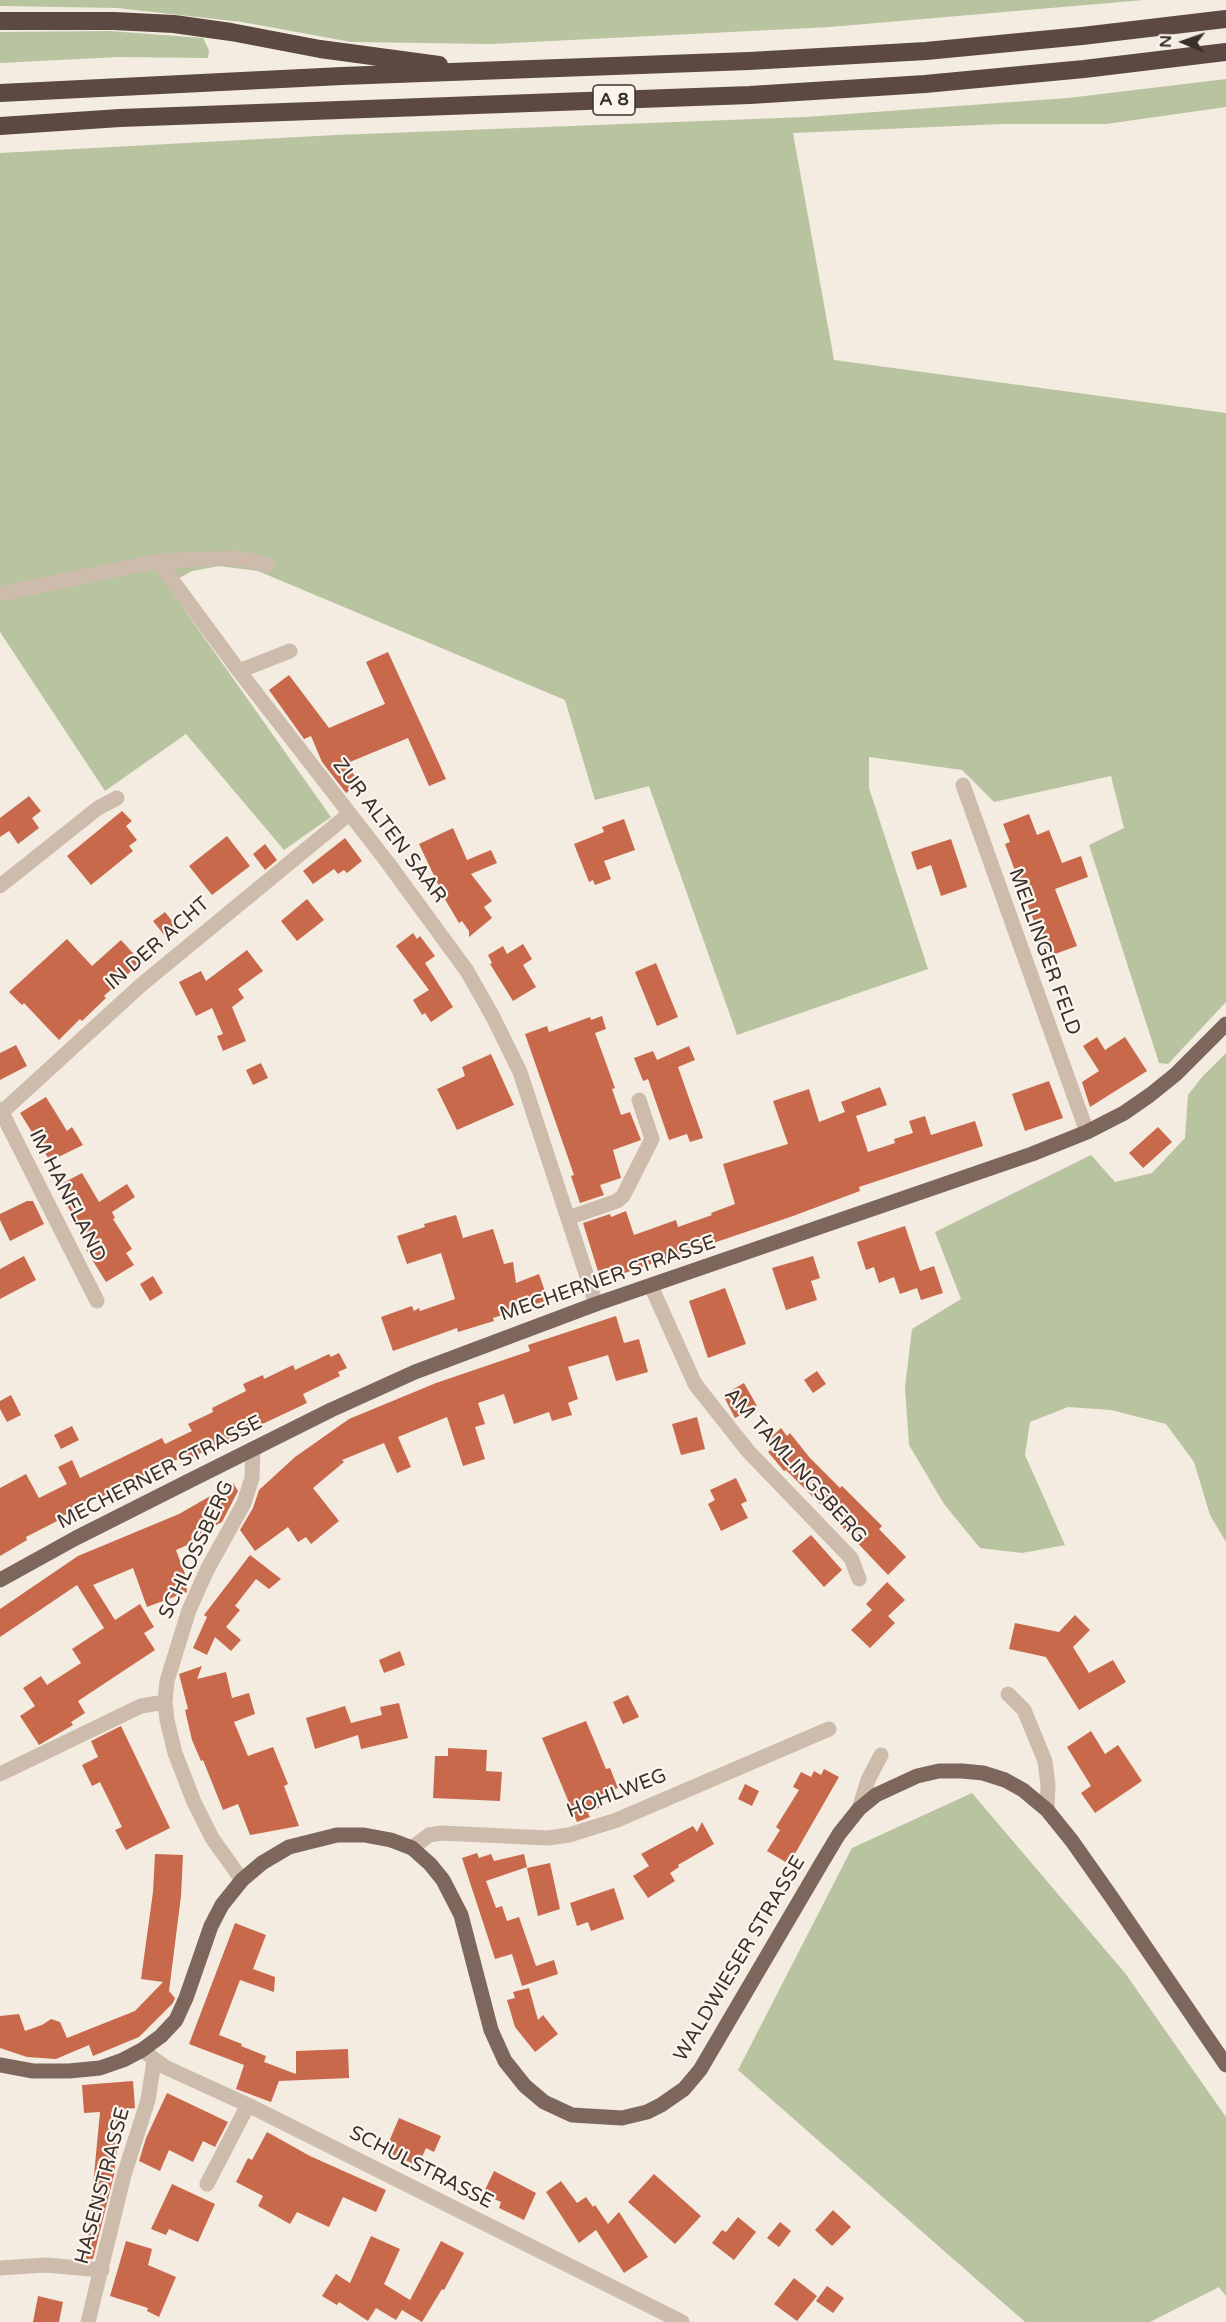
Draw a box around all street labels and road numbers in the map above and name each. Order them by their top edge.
road number: A 8 [593,85,635,115]
street label: ZUR ALTEN SAAR [327,754,451,908]
street label: MELLINGER FELD [1003,865,1085,1039]
street label: IN DER ACHT [101,892,215,996]
street label: IM HANFLAND [23,1126,111,1266]
street label: MECHERNER STRASSE [497,1231,719,1327]
street label: AM TAMLINGSBERG [719,1383,871,1549]
street label: MECHERNER STRASSE [54,1411,266,1535]
street label: SCHLOSSBERG [154,1477,240,1623]
street label: HOHLWEG [564,1764,670,1824]
street label: WALDWIESER STRASSE [669,1852,811,2066]
street label: HASENSTRASSE [71,2105,135,2267]
street label: SCHULSTRASSE [345,2121,497,2215]

